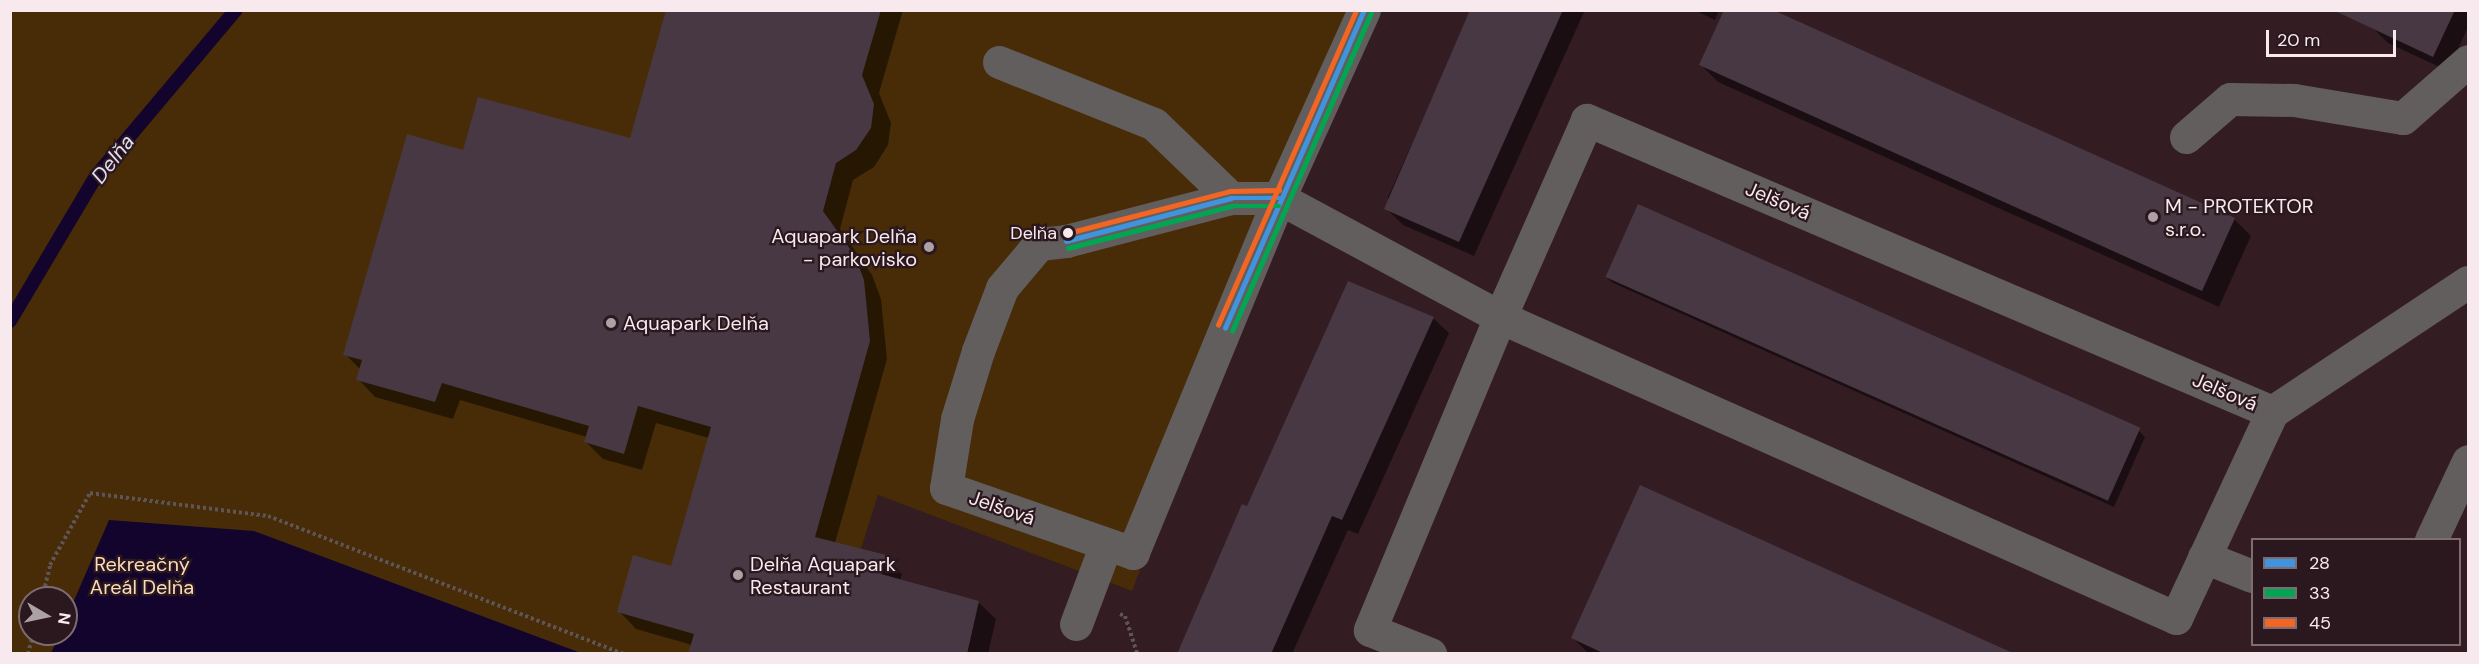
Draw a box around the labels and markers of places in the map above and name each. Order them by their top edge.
place label: M - PROTEKTOR s.r.o. [2165,194,2314,241]
marker: M - PROTEKTOR s.r.o. [2146,210,2160,224]
place label: Delňa [1010,222,1057,244]
place label: Aquapark Delňa - parkovisko [771,224,917,271]
marker: Delňa [1062,227,1074,239]
marker: Aquapark Delňa - parkovisko [922,240,936,254]
place label: Aquapark Delňa [623,311,769,335]
marker: Aquapark Delňa [604,316,618,330]
place label: Delňa Aquapark Restaurant [750,552,896,599]
marker: Delňa Aquapark Restaurant [731,568,745,582]

